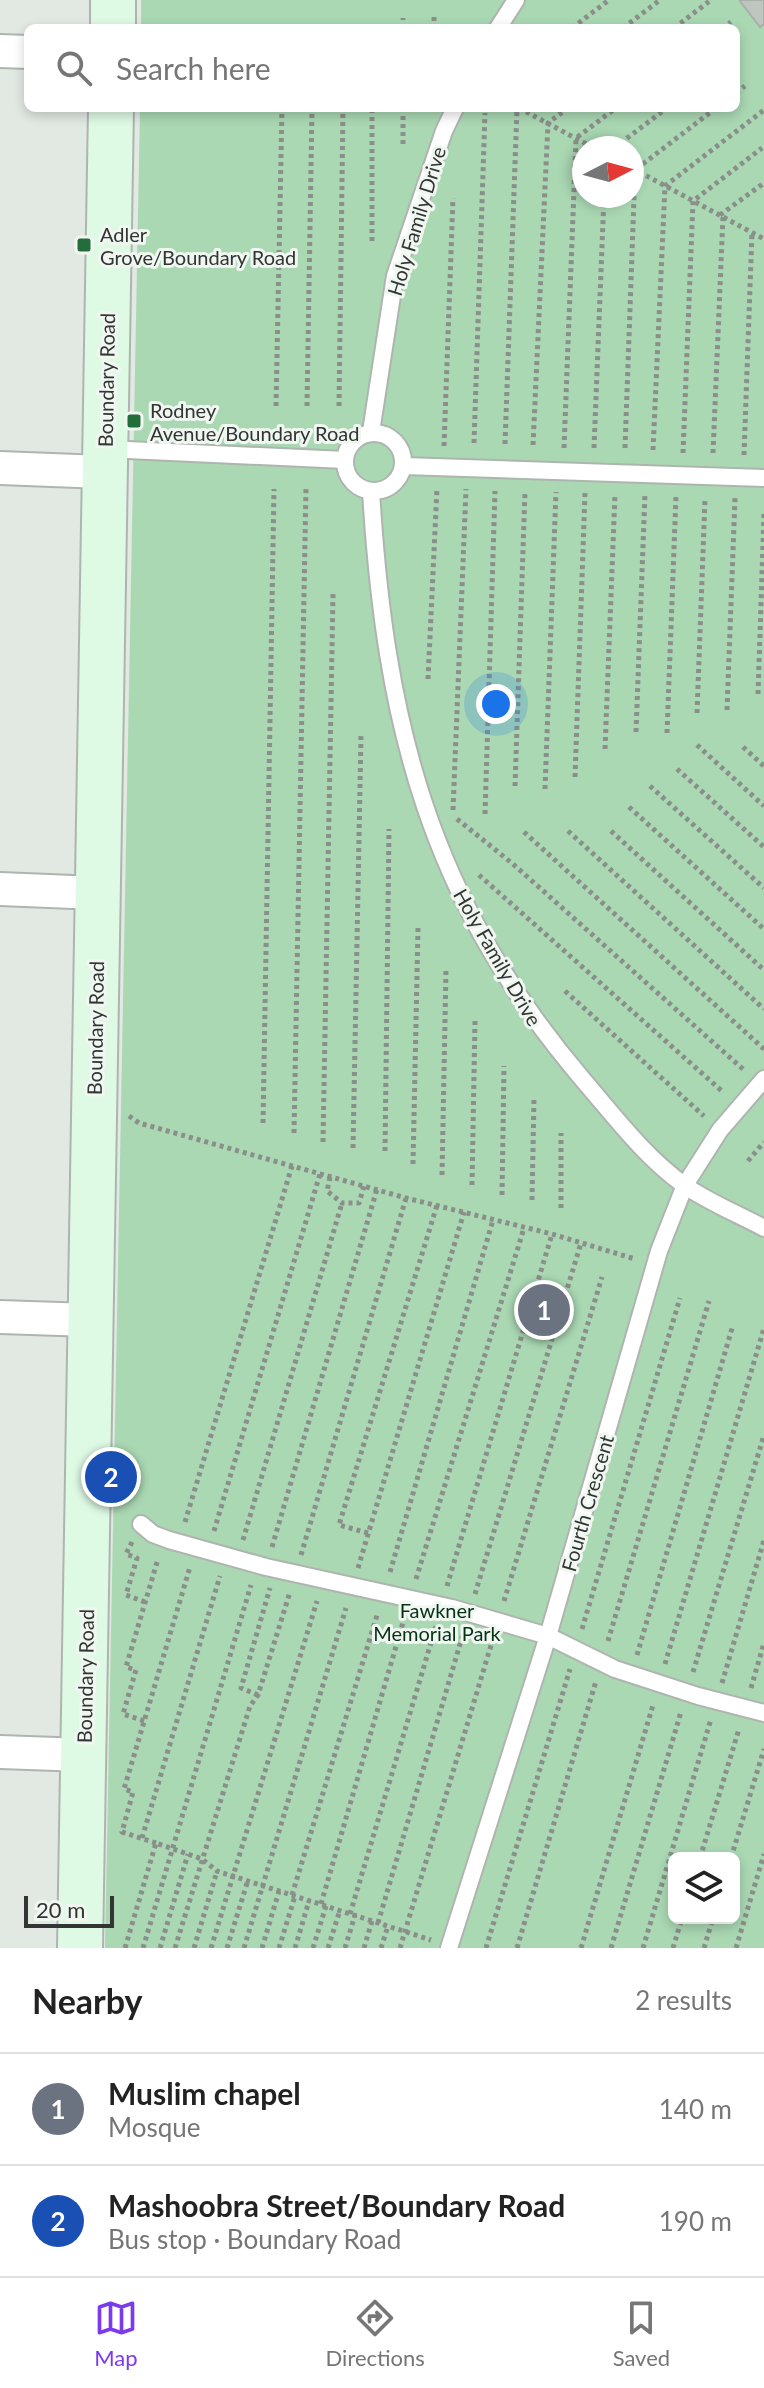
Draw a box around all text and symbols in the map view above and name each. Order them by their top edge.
search box [24,24,740,112]
icon: search [52,46,96,90]
text: Search here [116,50,271,86]
north arrow [572,136,644,208]
street label: Holy Family Drive [382,144,450,298]
place label: Adler Grove/Boundary Road [100,222,296,269]
marker: Adler Grove/Boundary Road [75,236,93,254]
street label: Boundary Road [93,313,119,447]
place label: Rodney Avenue/Boundary Road [150,398,359,445]
marker: Rodney Avenue/Boundary Road [125,412,143,430]
your location [476,684,516,724]
street label: Holy Family Drive [449,884,547,1030]
street label: Boundary Road [82,961,108,1095]
pin: 1 [518,1280,570,1340]
street label: Fourth Crescent [556,1432,618,1574]
pin: 2 [85,1447,137,1507]
park label: Fawkner Memorial Park [373,1598,502,1645]
street label: Boundary Road [72,1609,98,1743]
map controls [668,1852,740,1924]
button: layers [668,1852,740,1924]
scale bar [24,1892,114,1928]
text: 20 m [36,1896,85,1923]
text: Nearby [32,1980,143,2021]
text: 2 results [635,1984,732,2016]
text: Muslim chapel [108,2075,301,2111]
text: 1 [50,2093,66,2125]
text: 140 m [659,2093,732,2125]
text: Mosque [108,2111,201,2143]
text: Mashoobra Street/Boundary Road [108,2187,565,2223]
text: 2 [50,2205,66,2237]
text: 190 m [659,2205,732,2237]
text: Bus stop · Boundary Road [108,2223,401,2255]
tab: Map [94,2296,138,2371]
tab: Directions [326,2296,425,2371]
tab: Saved [613,2296,670,2371]

